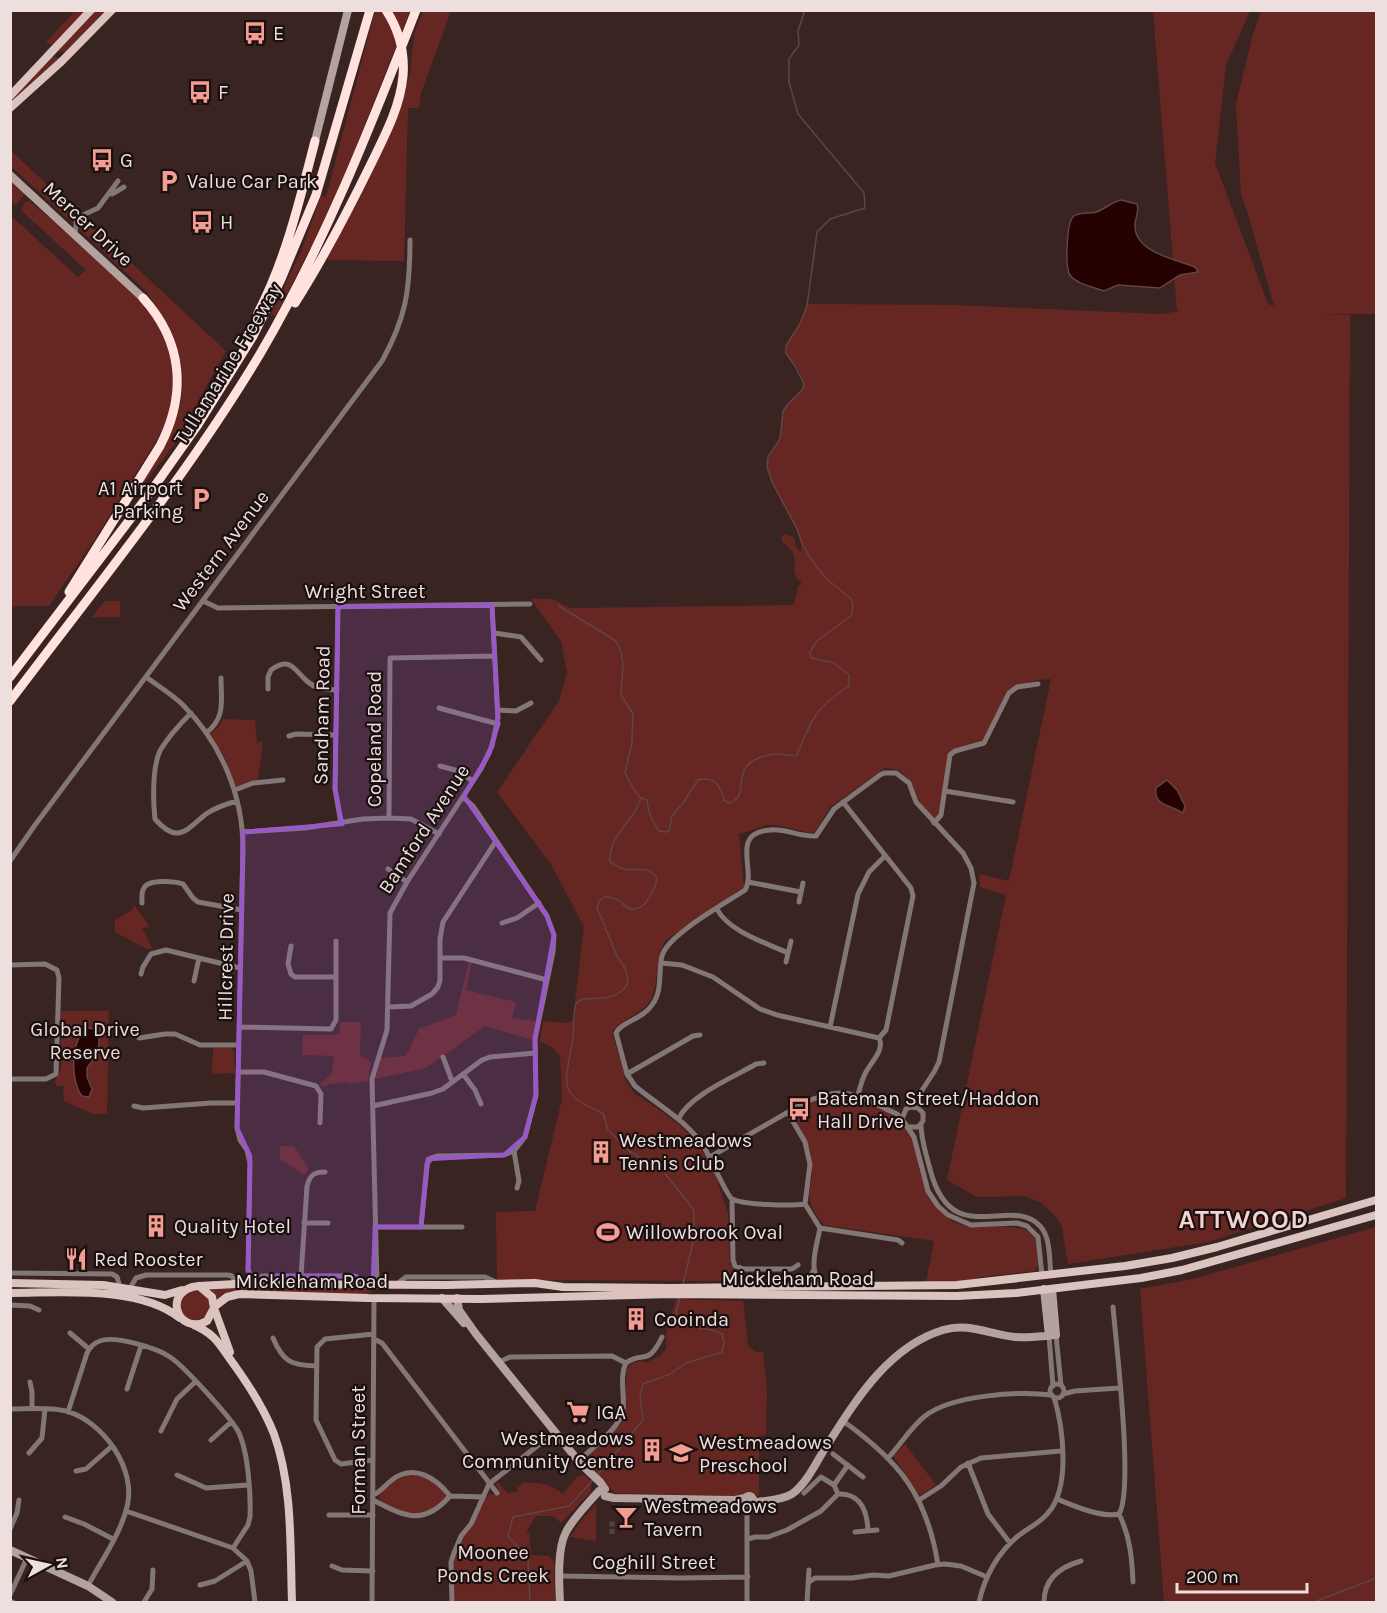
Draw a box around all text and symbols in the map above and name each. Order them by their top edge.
bus stop icon: E [242,20,268,46]
place label: E [273,22,284,45]
bus stop icon: F [187,79,213,105]
place label: F [218,81,228,104]
bus stop icon: G [89,147,115,173]
place label: G [120,149,133,172]
parking icon: Value Car Park [156,168,182,194]
place label: Value Car Park [187,170,317,193]
street label: Mercer Drive [39,177,137,271]
bus stop icon: H [189,209,215,235]
place label: H [220,211,233,234]
street label: Tullamarine Freeway [169,279,287,449]
place label: A1 Airport Parking [98,477,183,523]
street label: Western Avenue [168,486,274,616]
parking icon: A1 Airport Parking [188,486,214,512]
street label: Wright Street [305,580,426,603]
street label: Sandham Road [309,645,335,785]
street label: Copeland Road [363,671,386,807]
street label: Bamford Avenue [374,760,474,898]
street label: Hillcrest Drive [213,893,239,1021]
park label: Global Drive Reserve [30,1018,140,1064]
place label: Bateman Street/Haddon Hall Drive [817,1087,1039,1133]
bus stop icon: Bateman Street/Haddon Hall Drive [786,1096,812,1122]
place label: Westmeadows Tennis Club [619,1129,752,1175]
building icon: Westmeadows Tennis Club [588,1139,614,1165]
district label: ATTWOOD [1178,1204,1310,1235]
building icon: Quality Hotel [143,1213,169,1239]
place label: Quality Hotel [174,1215,291,1238]
sports icon: Willowbrook Oval [595,1219,621,1245]
place label: Willowbrook Oval [626,1221,783,1244]
restaurant icon: Red Rooster [63,1246,89,1272]
place label: Red Rooster [94,1248,204,1271]
street label: Mickleham Road [722,1267,874,1290]
street label: Mickleham Road [236,1270,388,1293]
building icon: Cooinda [623,1306,649,1332]
place label: Cooinda [654,1308,729,1331]
street label: Forman Street [347,1385,370,1515]
supermarket icon: IGA [565,1399,591,1425]
place label: IGA [596,1401,626,1424]
place label: Westmeadows Community Centre [462,1427,634,1473]
place label: Westmeadows Preschool [699,1431,832,1477]
building icon: Westmeadows Community Centre [639,1437,665,1463]
school or university icon: Westmeadows Preschool [668,1440,694,1466]
place label: Westmeadows Tavern [644,1495,777,1541]
bar icon: Westmeadows Tavern [613,1504,639,1530]
north arrow [18,1535,78,1595]
park label: Moonee Ponds Creek [437,1541,549,1587]
street label: Coghill Street [592,1551,716,1574]
text: N [52,1556,73,1570]
scale bar [1177,1556,1308,1594]
text: 200 m [1186,1566,1239,1588]

